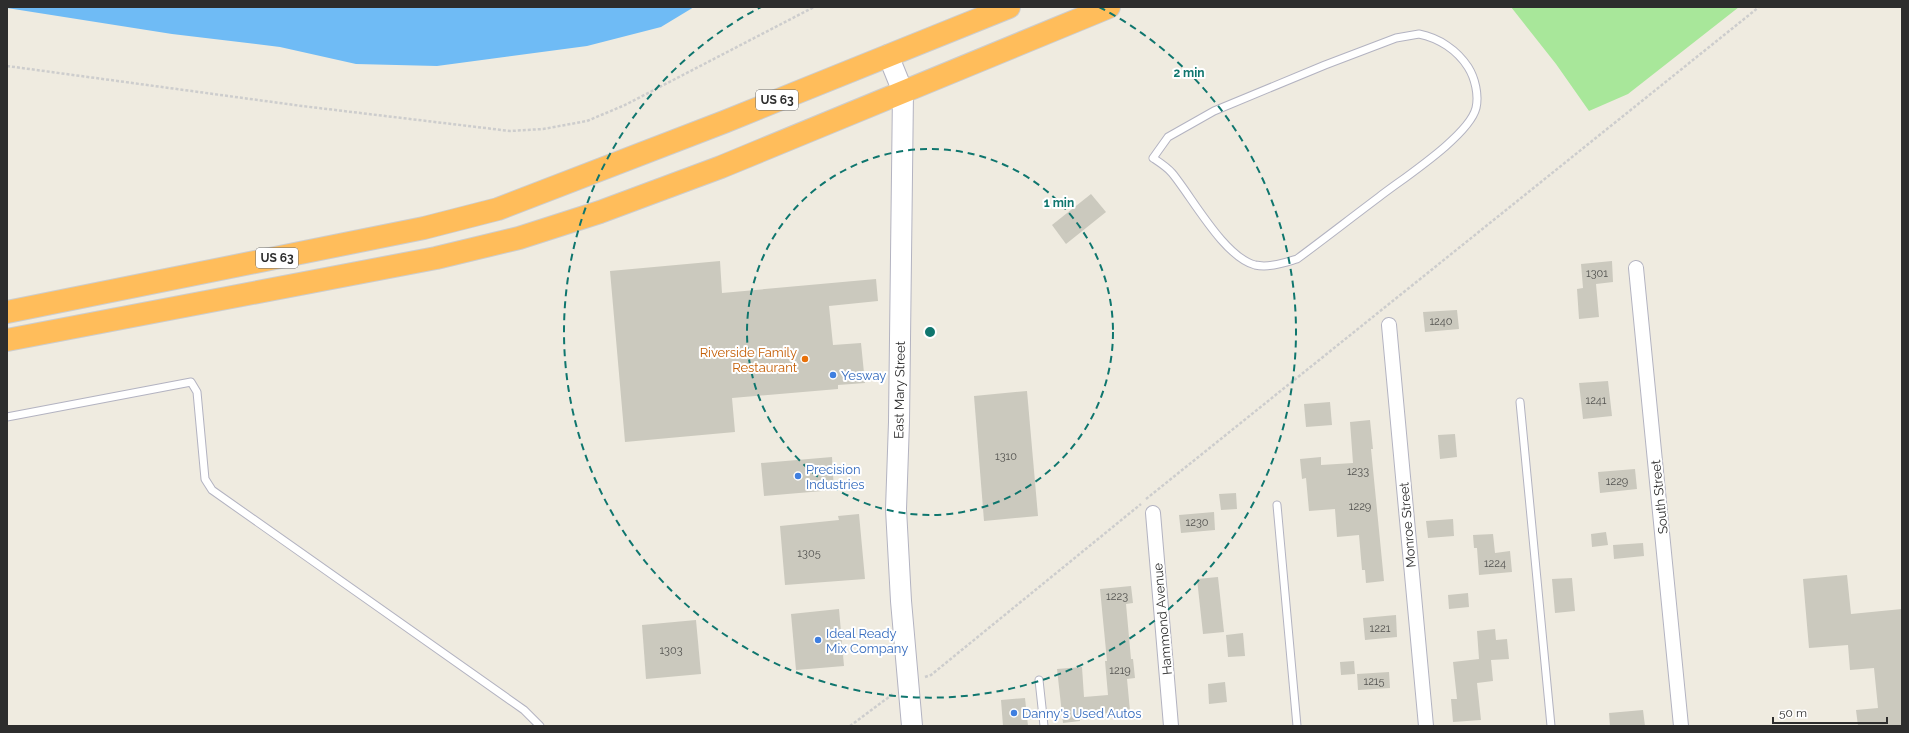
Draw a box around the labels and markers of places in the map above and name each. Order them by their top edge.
centre of rings [923,325,937,339]
place label: Riverside Family Restaurant [700,345,798,375]
marker: Riverside Family Restaurant [800,354,810,364]
place label: Yesway [841,368,886,383]
marker: Yesway [828,370,838,380]
place label: Precision Industries [806,462,865,492]
marker: Precision Industries [793,471,803,481]
place label: Ideal Ready Mix Company [826,626,908,656]
marker: Ideal Ready Mix Company [813,635,823,645]
place label: Danny's Used Autos [1022,706,1142,721]
marker: Danny's Used Autos [1009,708,1019,718]

